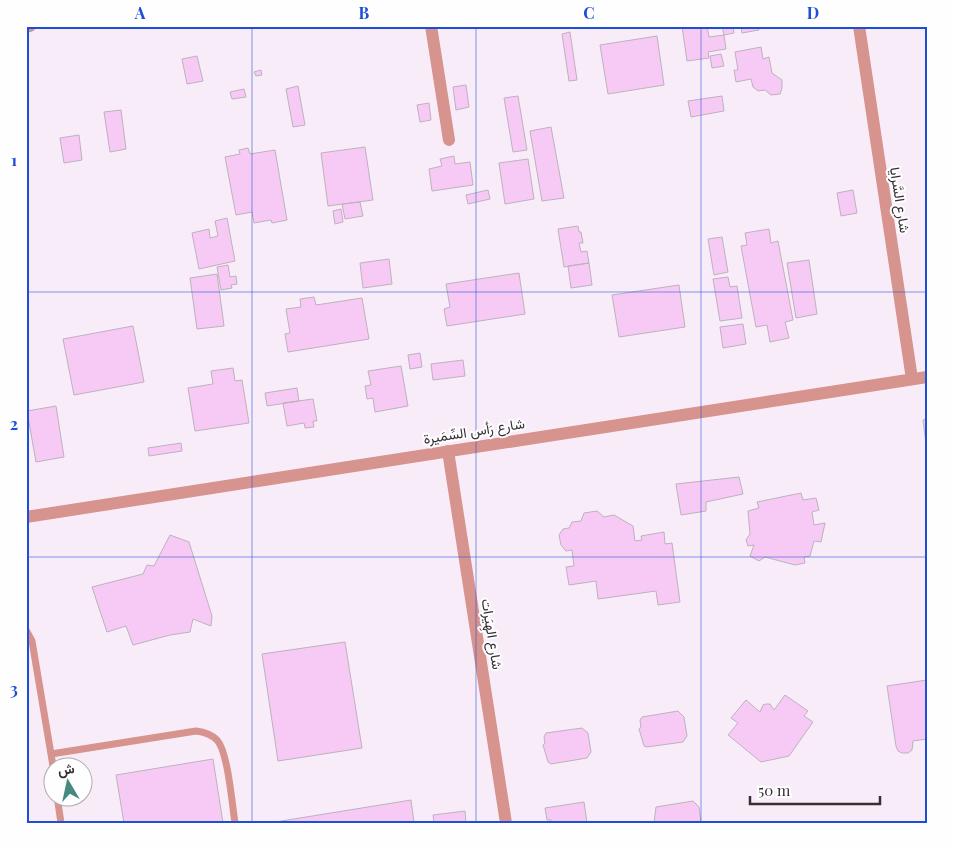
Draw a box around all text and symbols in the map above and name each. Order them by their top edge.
text: A [134,2,146,23]
text: B [359,2,370,23]
text: C [583,2,595,23]
text: D [807,2,819,23]
text: 1 [11,149,17,170]
street label: شارع السَّرايا [884,166,915,235]
text: 2 [10,413,18,434]
street label: شارع رَأس السِّمَيرة [422,413,526,450]
street label: شارع الهِيَرات [474,597,507,671]
text: 3 [10,678,18,699]
north arrow [42,756,92,806]
text: ش [56,758,76,779]
scale bar [750,774,880,806]
text: 50 m [758,780,791,800]

